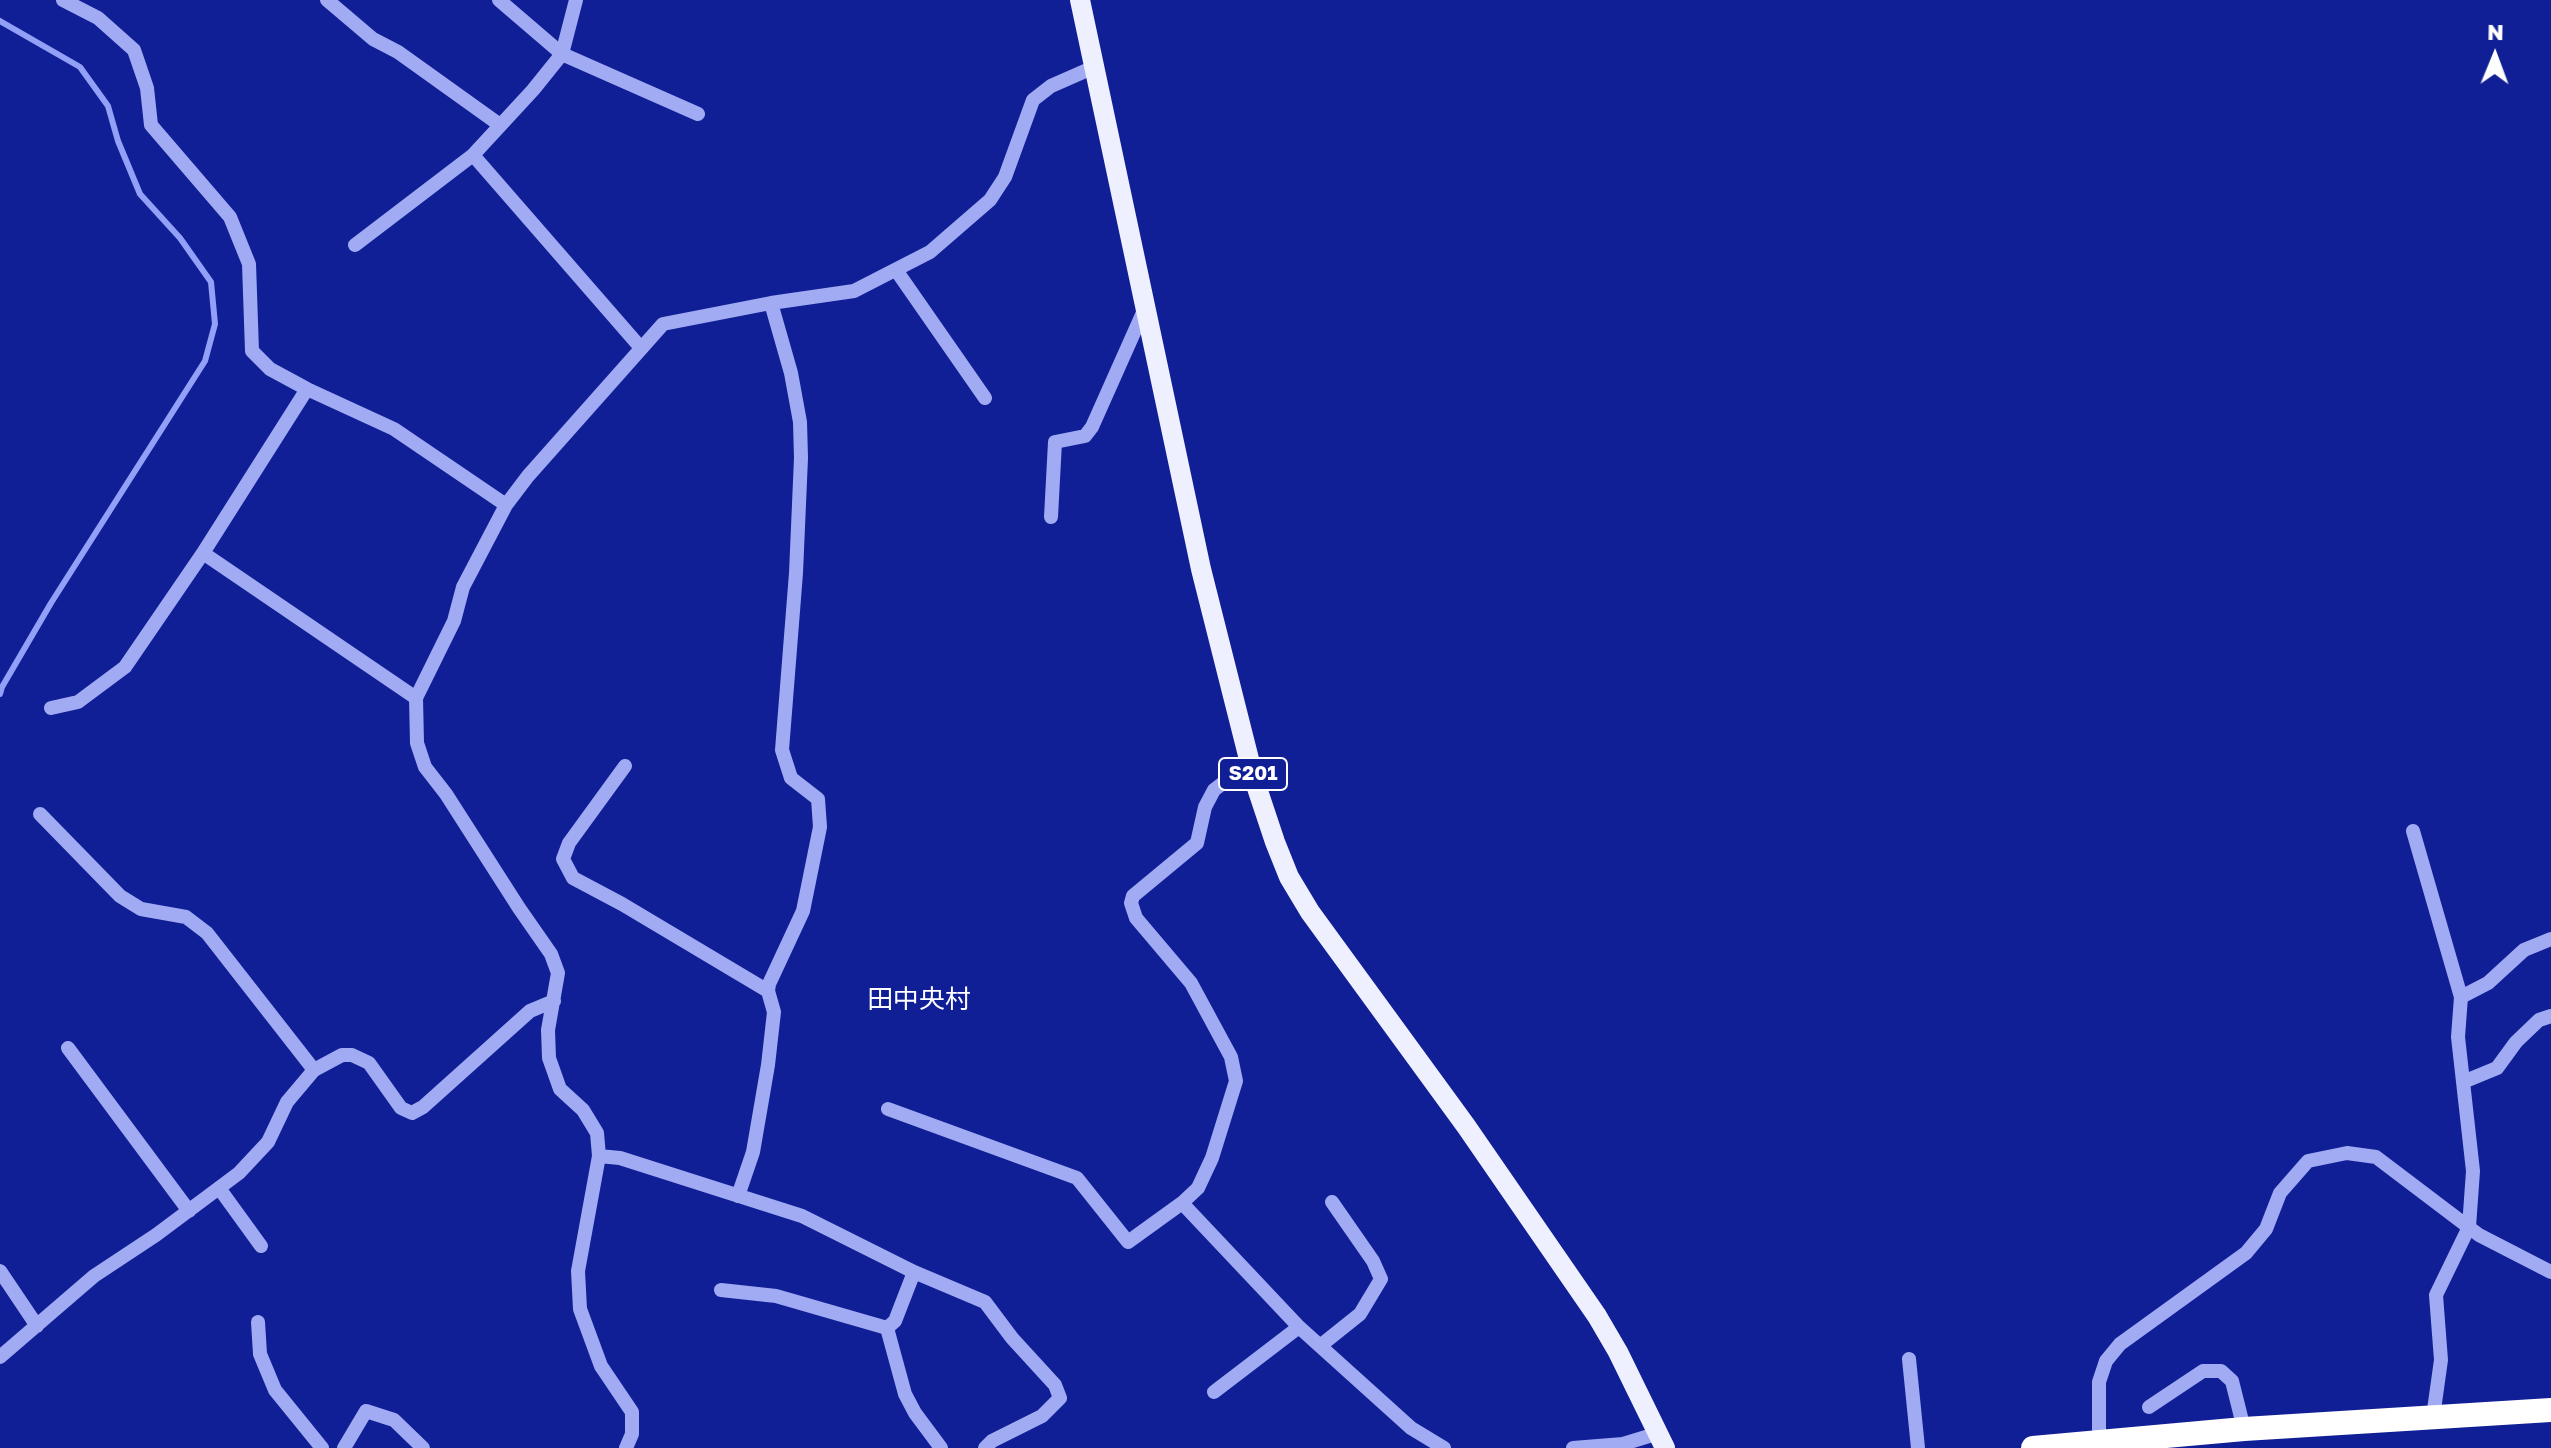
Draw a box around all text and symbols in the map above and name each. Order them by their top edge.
north arrow [2455,16,2535,96]
text: N [2487,18,2504,45]
road number: S201 [1219,758,1287,790]
district label: 田中央村 [867,984,971,1016]

